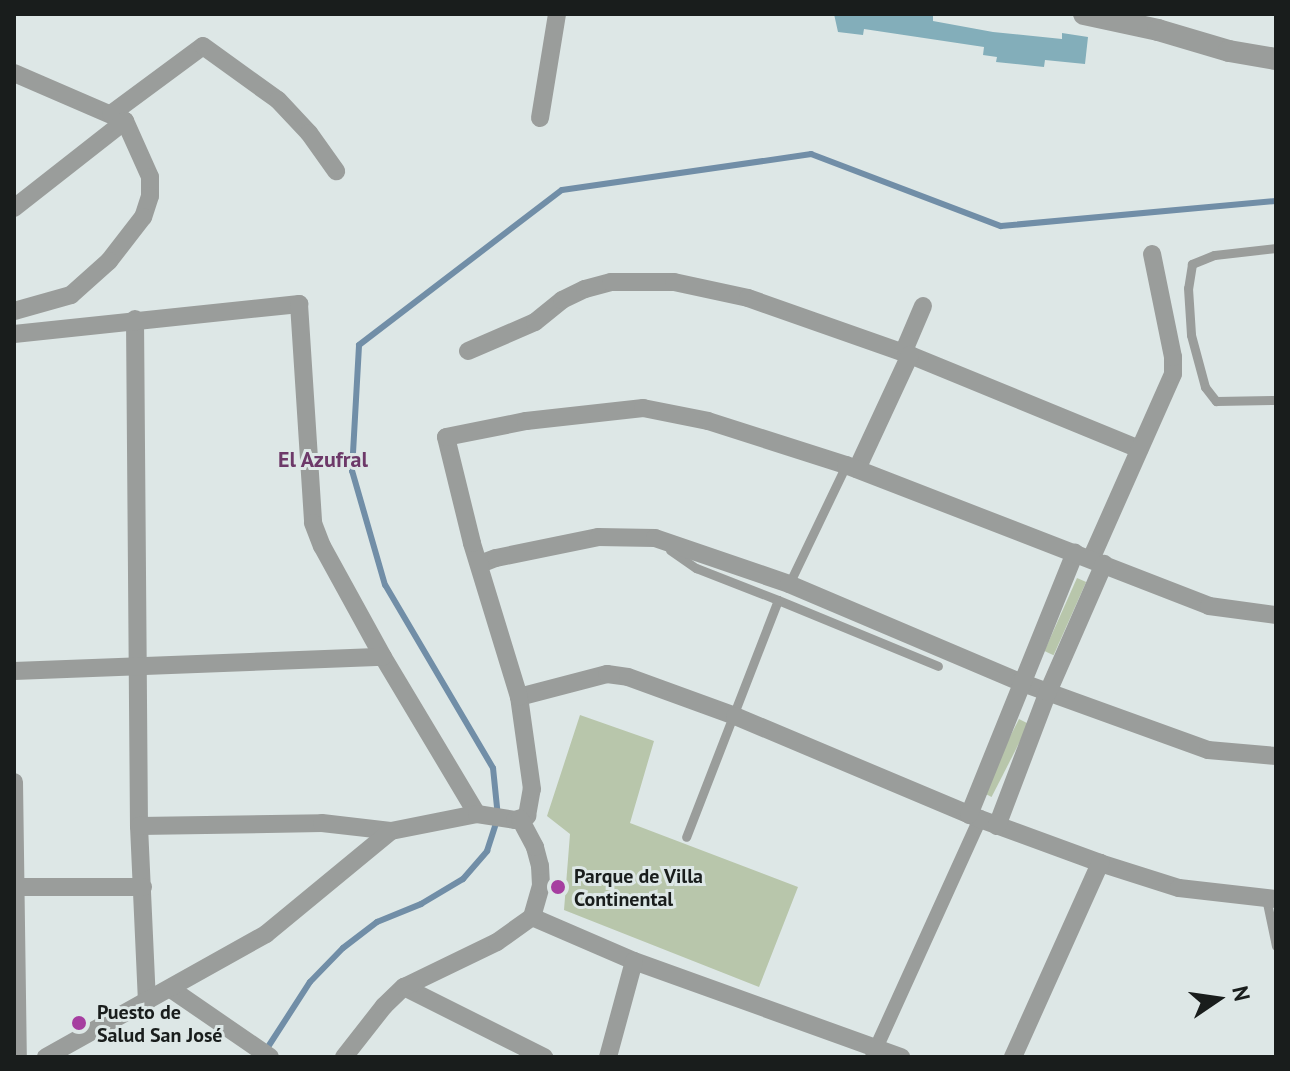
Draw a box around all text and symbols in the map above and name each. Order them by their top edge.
district label: El Azufral [278,447,368,473]
place label: Parque de Villa Continental [574,864,704,911]
marker: Parque de Villa Continental [549,878,567,896]
north arrow [1178,959,1258,1039]
text: N [1226,983,1257,1004]
place label: Puesto de Salud San José [97,1000,222,1047]
marker: Puesto de Salud San José [68,1012,90,1034]

